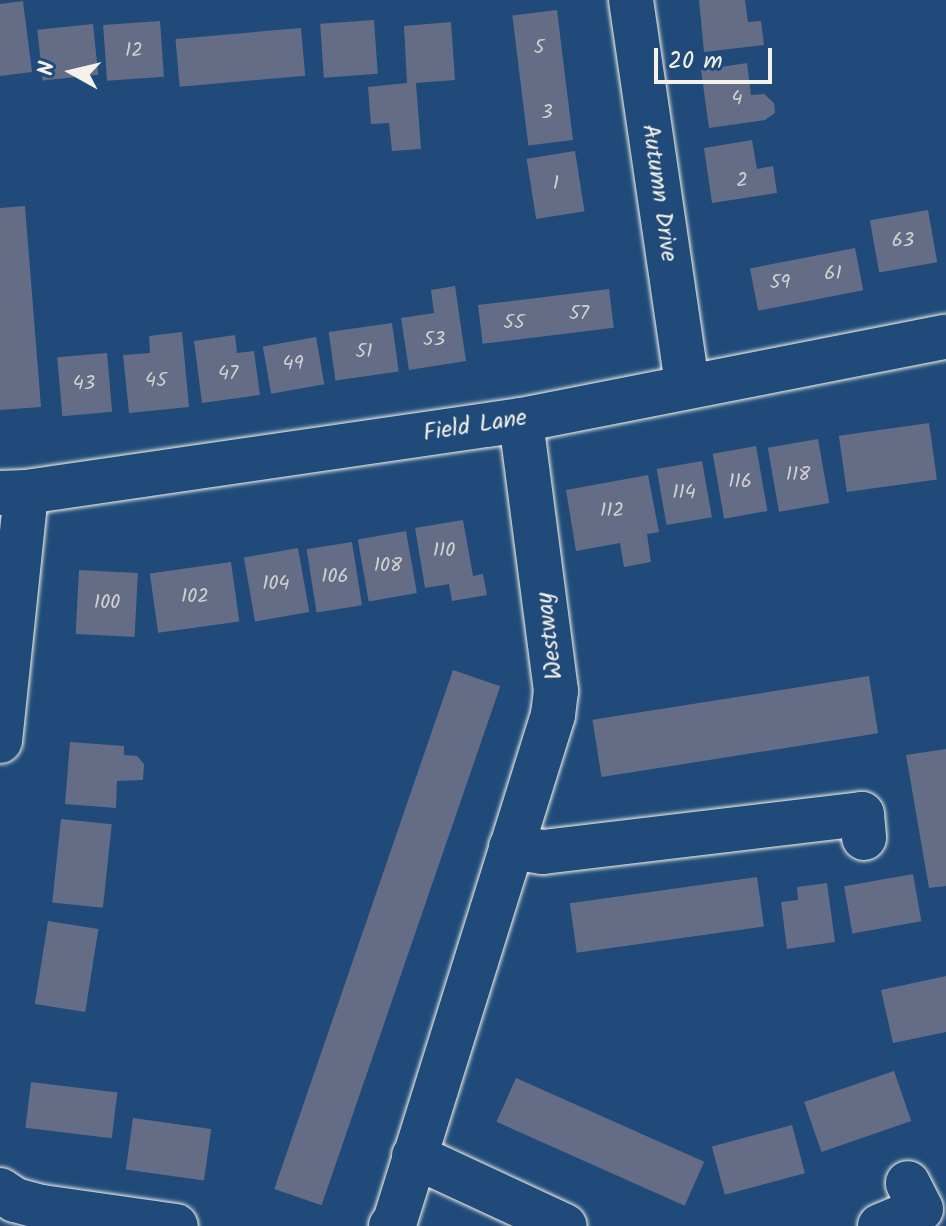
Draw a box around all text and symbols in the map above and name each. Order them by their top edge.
north arrow [32,32,112,112]
scale bar [658,32,776,82]
house number: 5 [534,36,544,60]
house number: 12 [125,39,143,63]
text: 20 m [668,42,723,81]
text: N [29,59,66,78]
house number: 4 [731,87,743,111]
house number: 3 [541,101,553,125]
street label: Autumn Drive [635,122,683,264]
house number: 2 [736,169,748,193]
house number: 1 [553,172,559,196]
house number: 63 [892,229,914,253]
house number: 61 [824,262,842,286]
house number: 59 [770,271,790,295]
house number: 57 [569,302,589,326]
house number: 55 [503,311,525,335]
house number: 53 [423,328,445,352]
house number: 51 [355,340,373,364]
house number: 49 [283,352,303,376]
house number: 47 [218,362,238,386]
house number: 45 [145,369,167,393]
house number: 43 [73,372,95,396]
street label: Field Lane [421,404,529,448]
house number: 118 [786,463,810,487]
house number: 116 [728,470,752,494]
house number: 114 [672,481,696,505]
house number: 112 [600,499,624,523]
house number: 110 [433,539,455,563]
house number: 108 [374,554,402,578]
house number: 106 [321,565,349,589]
house number: 104 [262,572,290,596]
house number: 102 [181,585,209,609]
house number: 100 [94,591,120,615]
street label: Westway [530,591,570,681]

